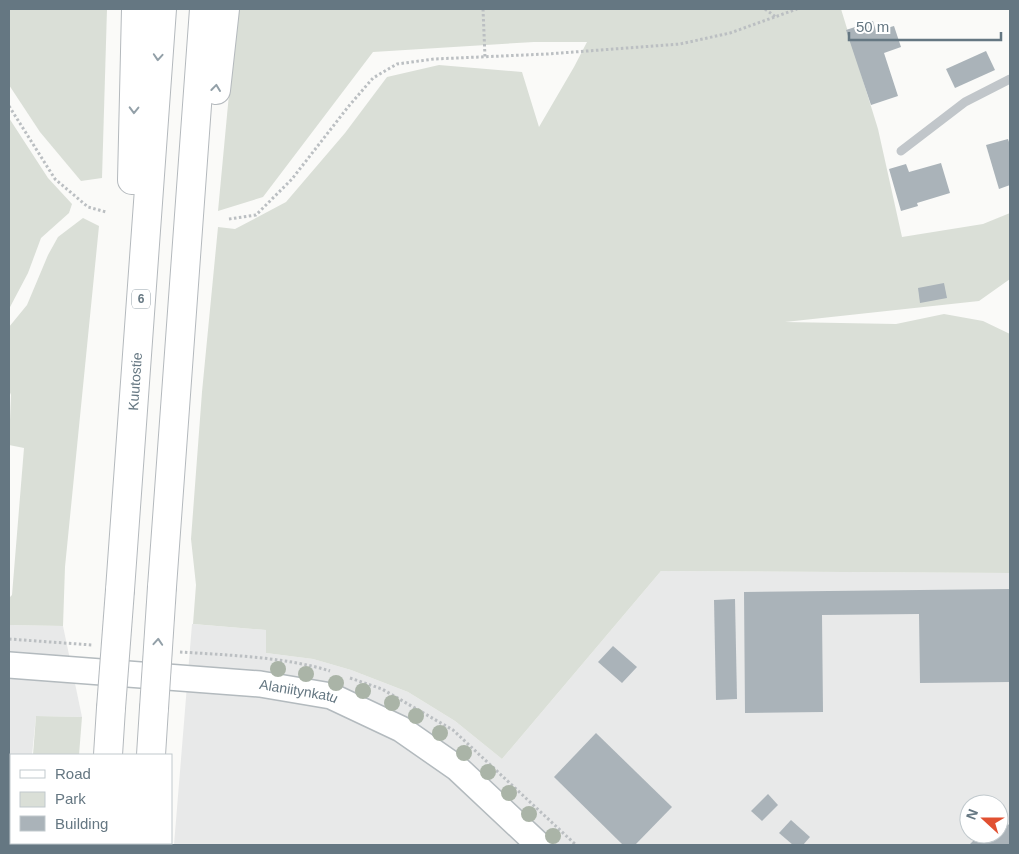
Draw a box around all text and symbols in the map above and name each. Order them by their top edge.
scale bar [849,10,1002,42]
text: 50 m [856,18,889,35]
one-way arrow [153,54,164,62]
one-way arrow [210,83,221,91]
one-way arrow [128,106,139,114]
road number: 6 [132,290,150,308]
street label: Kuutostie [125,352,145,411]
one-way arrow [153,638,164,646]
street label: Alaniitynkatu [258,676,341,706]
legend [10,754,172,844]
text: Road [55,765,91,782]
text: Park [55,790,86,807]
north arrow [959,794,1009,844]
text: N [963,807,981,822]
text: Building [55,815,108,832]

